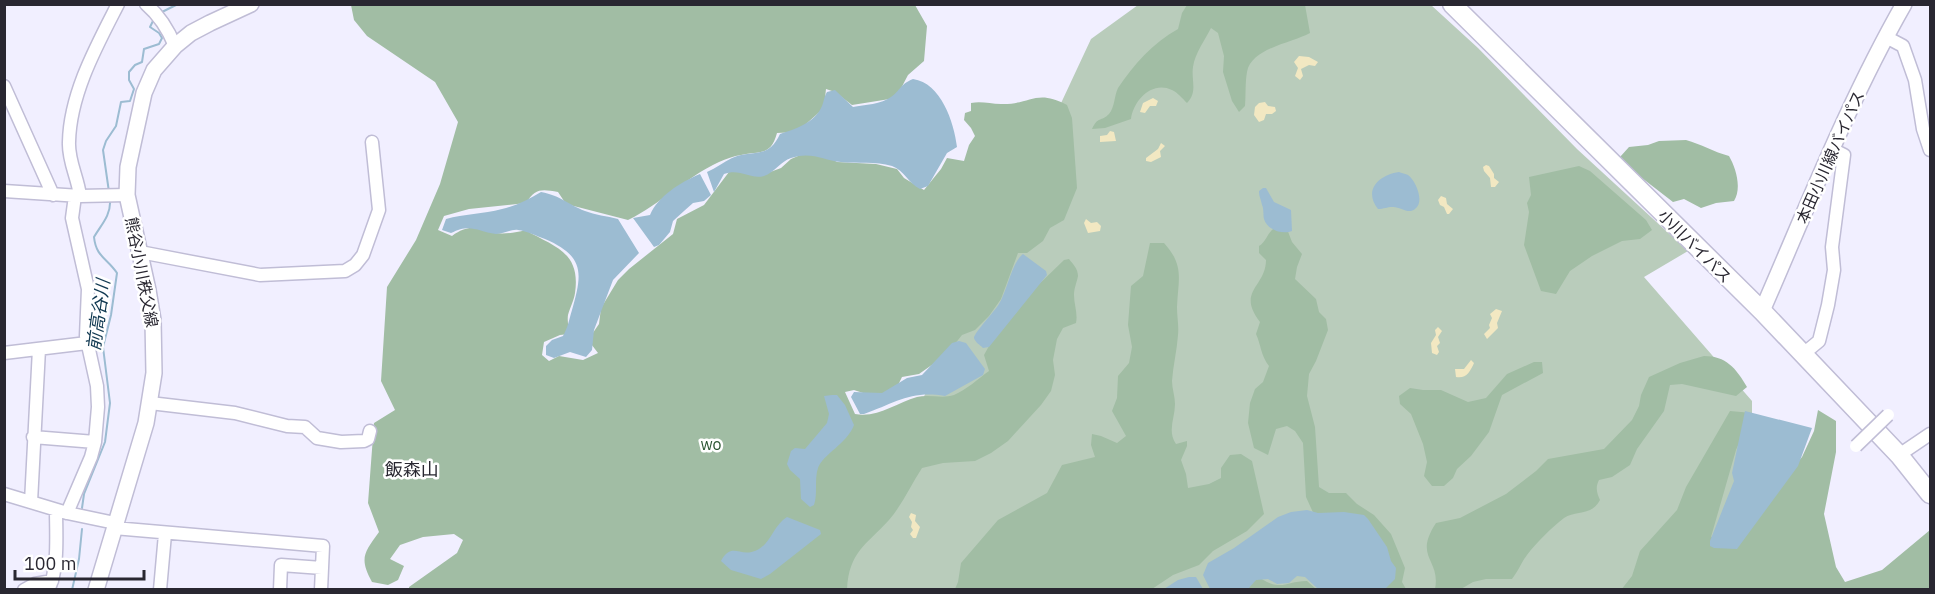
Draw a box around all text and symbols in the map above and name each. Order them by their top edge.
street label: 本田小川線バイパス [1792,87,1868,227]
street label: 小川バイパス [1654,205,1736,287]
street label: 熊谷小川秩父線 [121,215,163,329]
water label: 前高谷川 [82,276,115,352]
park label: wo [700,434,722,454]
district label: 飯森山 [385,458,439,481]
scale bar [15,543,144,581]
text: 100 m [24,552,76,575]

